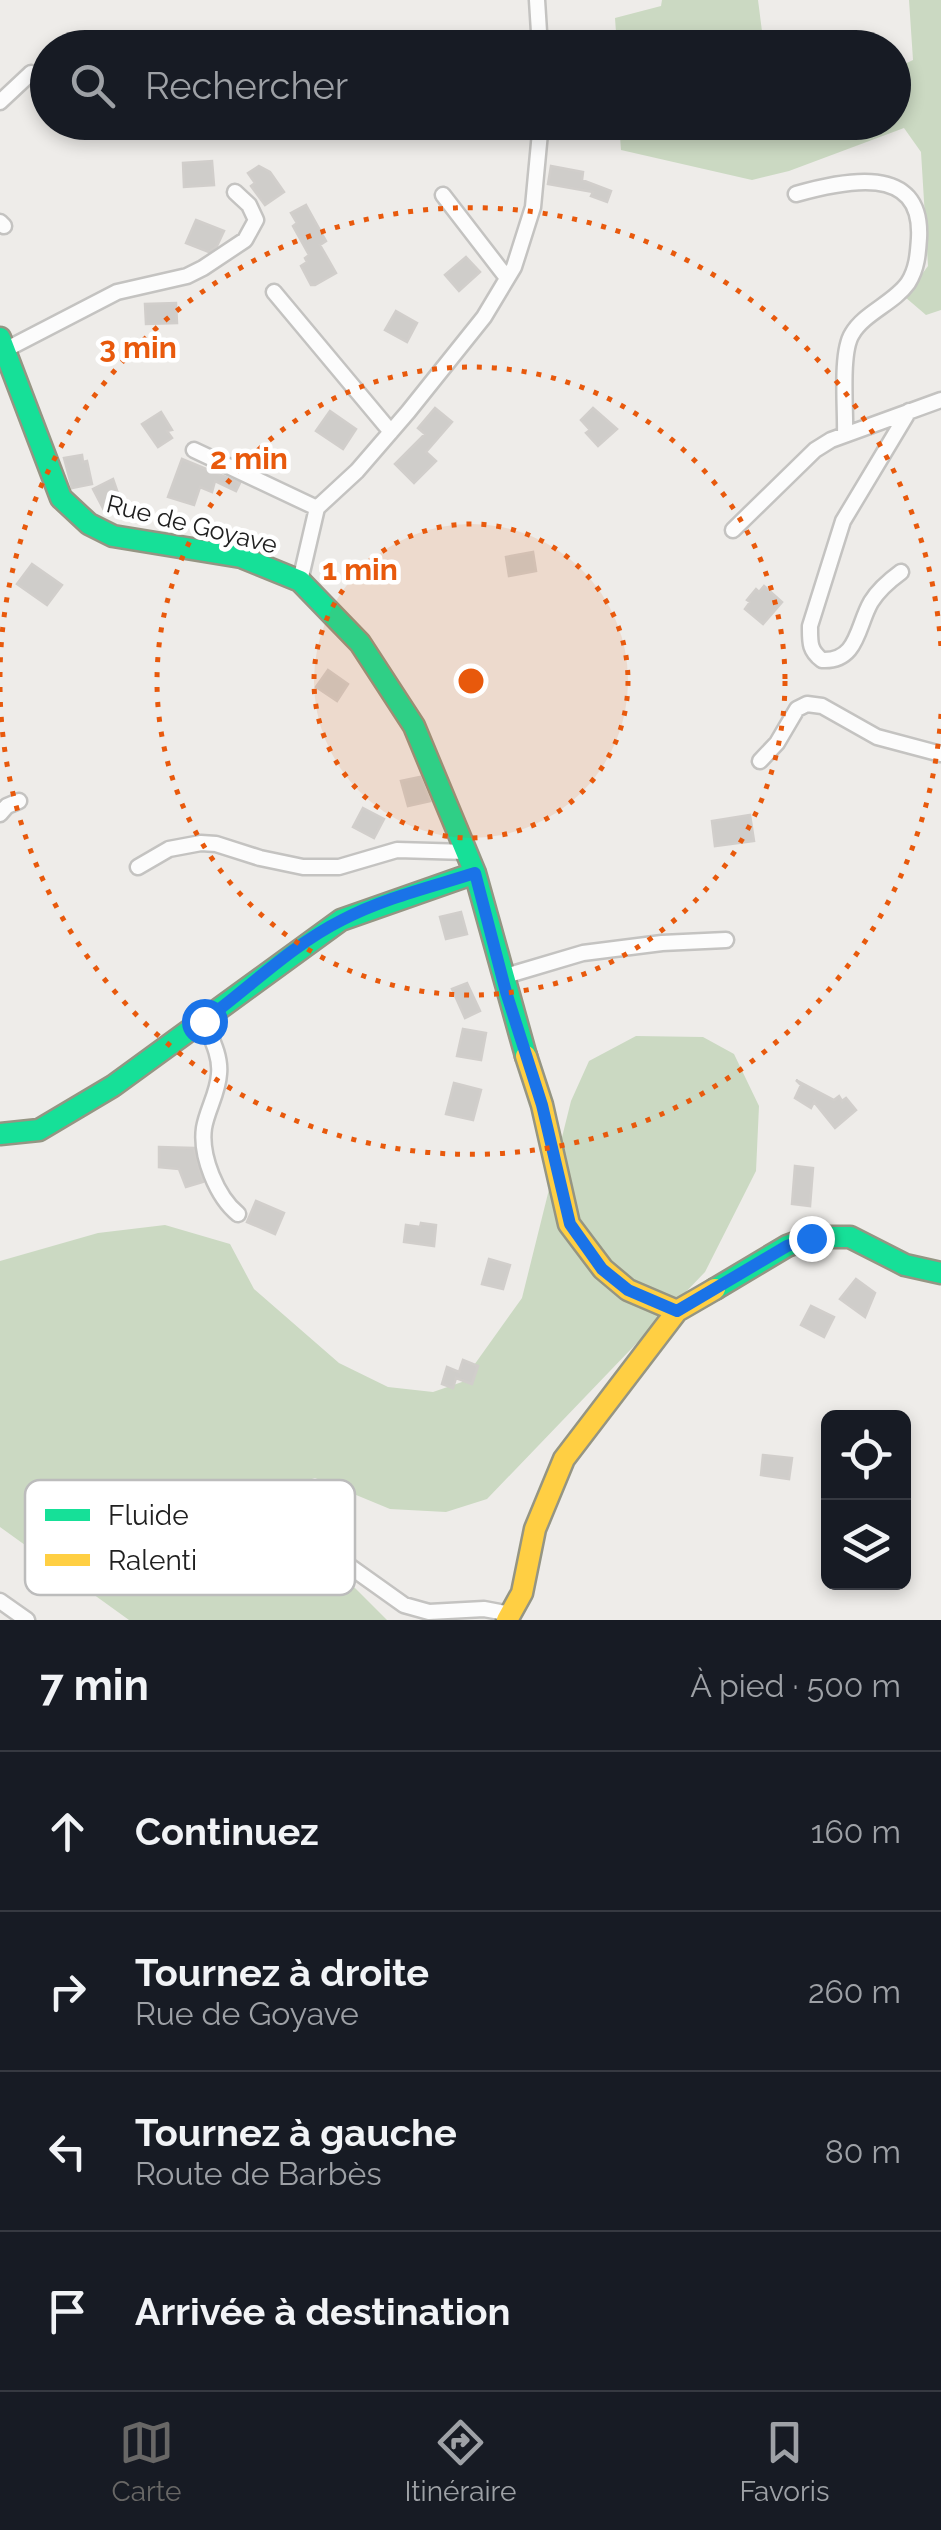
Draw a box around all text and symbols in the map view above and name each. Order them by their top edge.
search box [30,30,911,140]
icon: search [65,58,120,113]
text: Rechercher [145,63,348,108]
text: 3 min [99,330,177,365]
text: 2 min [210,441,288,476]
street label: Rue de Goyave [104,488,280,560]
text: 1 min [322,552,398,587]
centre of rings [453,663,489,699]
route start [182,999,228,1045]
route end [789,1216,835,1262]
map controls [821,1410,911,1590]
button: locate [821,1410,911,1500]
legend [25,1480,355,1595]
text: Fluide [108,1499,189,1532]
button: layers [821,1500,911,1590]
text: Ralenti [108,1544,197,1577]
text: 7 min [40,1661,149,1710]
text: À pied · 500 m [690,1667,901,1704]
icon: ahead [40,1804,95,1859]
text: Continuez [135,1809,319,1854]
text: 160 m [811,1813,901,1850]
text: Tournez à droite [135,1950,429,1995]
icon: right [40,1964,95,2019]
text: 260 m [808,1973,901,2010]
text: Rue de Goyave [135,1995,359,2032]
text: Tournez à gauche [135,2110,457,2155]
icon: left [40,2124,95,2179]
text: 80 m [825,2133,901,2170]
text: Route de Barbès [135,2155,382,2192]
icon: arrive [40,2284,95,2339]
text: Arrivée à destination [135,2289,511,2334]
tab: Carte [112,2415,181,2508]
tab: Itinéraire [404,2415,516,2508]
tab: Favoris [739,2415,829,2508]

